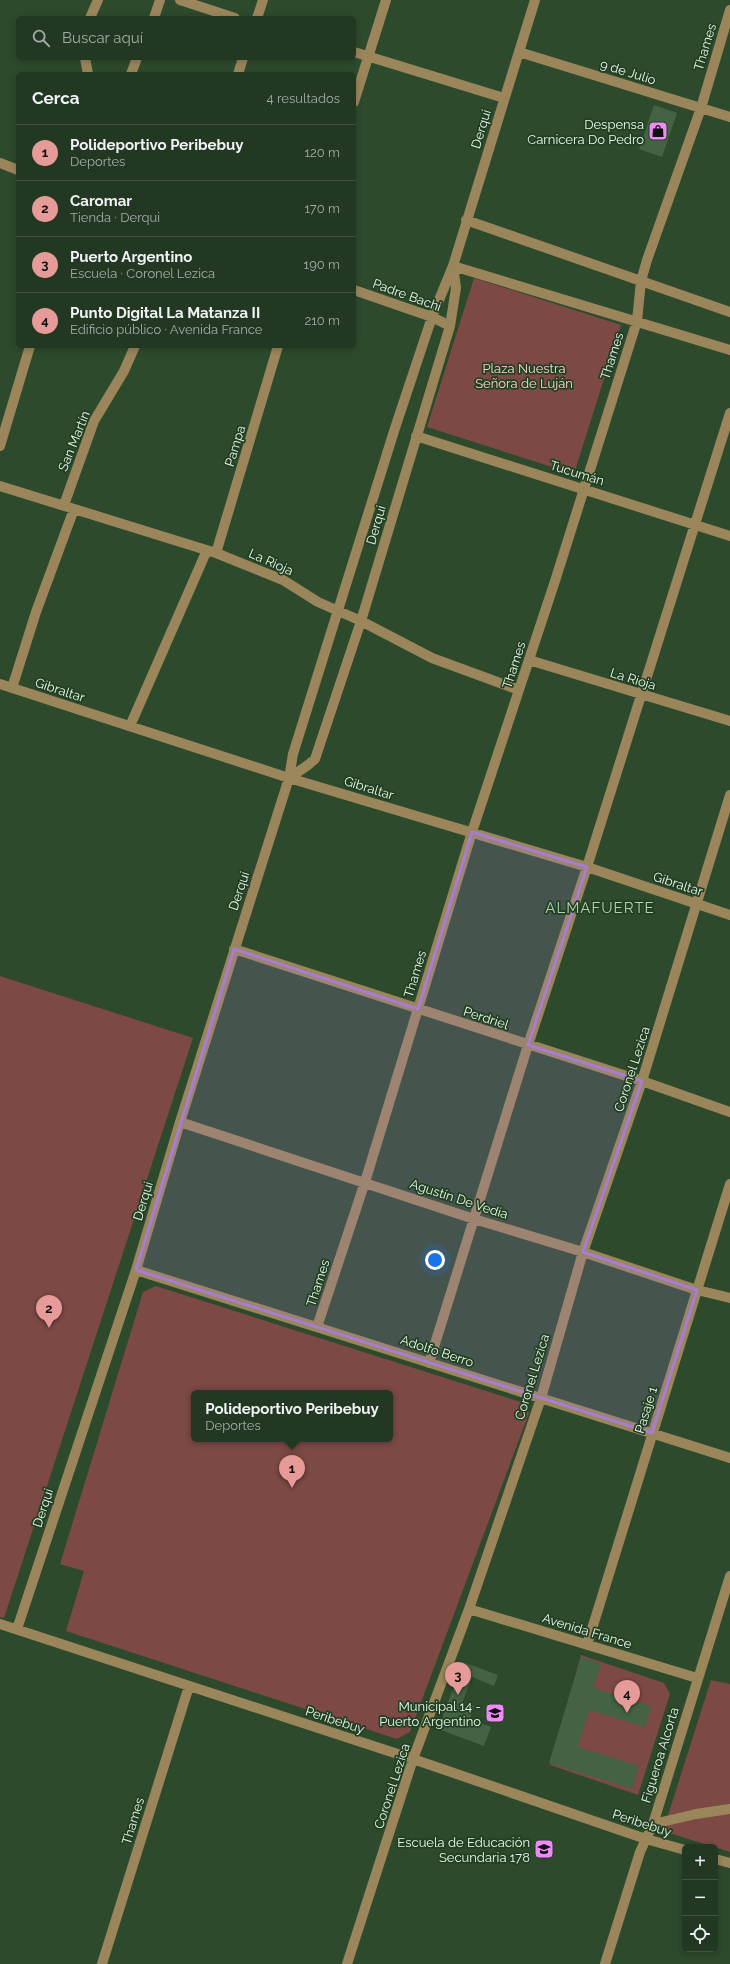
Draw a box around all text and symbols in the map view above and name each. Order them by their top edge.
search box [16,16,356,60]
street label: Thames [691,22,719,72]
icon: search [30,27,52,49]
text: Buscar aquí [62,29,143,47]
street label: 9 de Julio [598,56,658,88]
text: Cerca [32,88,80,108]
text: 4 resultados [267,91,340,106]
street label: Derqui [468,108,494,150]
place label: Despensa Carnicera Do Pedro [527,117,644,147]
shop icon: Despensa Carnicera Do Pedro [647,120,669,142]
text: Polideportivo Peribebuy [70,136,243,154]
text: 1 [42,145,48,160]
text: 120 m [304,145,340,160]
text: Deportes [70,154,125,169]
text: Caromar [70,192,132,210]
text: 2 [41,201,49,216]
text: 170 m [304,201,340,216]
text: Tienda · Derqui [70,210,160,225]
text: Puerto Argentino [70,248,192,266]
text: 3 [41,257,49,272]
text: 190 m [304,257,340,272]
text: Escuela · Coronel Lezica [70,266,215,281]
street label: Padre Bachi [371,276,443,314]
text: Punto Digital La Matanza II [70,304,260,322]
text: 4 [41,313,49,328]
text: 210 m [304,313,340,328]
text: Edificio público · Avenida France [70,322,263,337]
street label: Thames [597,331,627,381]
park label: Plaza Nuestra Señora de Luján [475,361,573,391]
street label: San Martín [55,409,93,473]
street label: Pampa [222,424,248,468]
street label: Tucumán [548,458,606,488]
street label: Derqui [363,504,389,546]
street label: La Rioja [246,546,296,578]
street label: Thames [499,640,529,690]
street label: La Rioja [608,665,658,693]
street label: Gibraltar [33,675,87,705]
street label: Gibraltar [342,773,396,803]
street label: Gibraltar [651,869,705,899]
street label: Derqui [226,870,252,912]
district label: ALMAFUERTE [545,899,655,917]
street label: Thames [401,949,429,999]
street label: Perdriel [462,1004,511,1032]
street label: Coronel Lezica [611,1024,653,1114]
street label: Agustín De Vedia [408,1176,510,1222]
street label: Derqui [130,1180,156,1222]
your location [425,1250,445,1270]
street label: Thames [303,1258,333,1308]
pin: 2 [36,1295,62,1328]
street label: Adolfo Berro [399,1332,476,1370]
street label: Coronel Lezica [512,1332,552,1422]
street label: Pasaje 1 [632,1384,660,1435]
popup [191,1390,393,1442]
text: Polideportivo Peribebuy [205,1400,379,1418]
text: Deportes [205,1418,261,1433]
pin: 1 [279,1455,305,1488]
street label: Derqui [30,1487,56,1529]
street label: Avenida France [541,1610,634,1652]
pin: 3 [445,1662,471,1695]
pin: 4 [614,1680,640,1713]
place label: Municipal 14 - Puerto Argentino [379,1699,481,1729]
school or university icon: Municipal 14 - Puerto Argentino [484,1702,506,1724]
street label: Peribebuy [303,1703,367,1737]
street label: Figueroa Alcorta [638,1705,682,1805]
street label: Coronel Lezica [371,1741,413,1831]
street label: Thames [119,1796,147,1846]
street label: Peribebuy [610,1806,674,1840]
place label: Escuela de Educación Secundaria 178 [397,1835,530,1865]
school or university icon: Escuela de Educación Secundaria 178 [533,1838,555,1860]
map controls [682,1844,718,1952]
button: + [682,1844,718,1880]
button: − [682,1880,718,1916]
button: locate [682,1916,718,1952]

